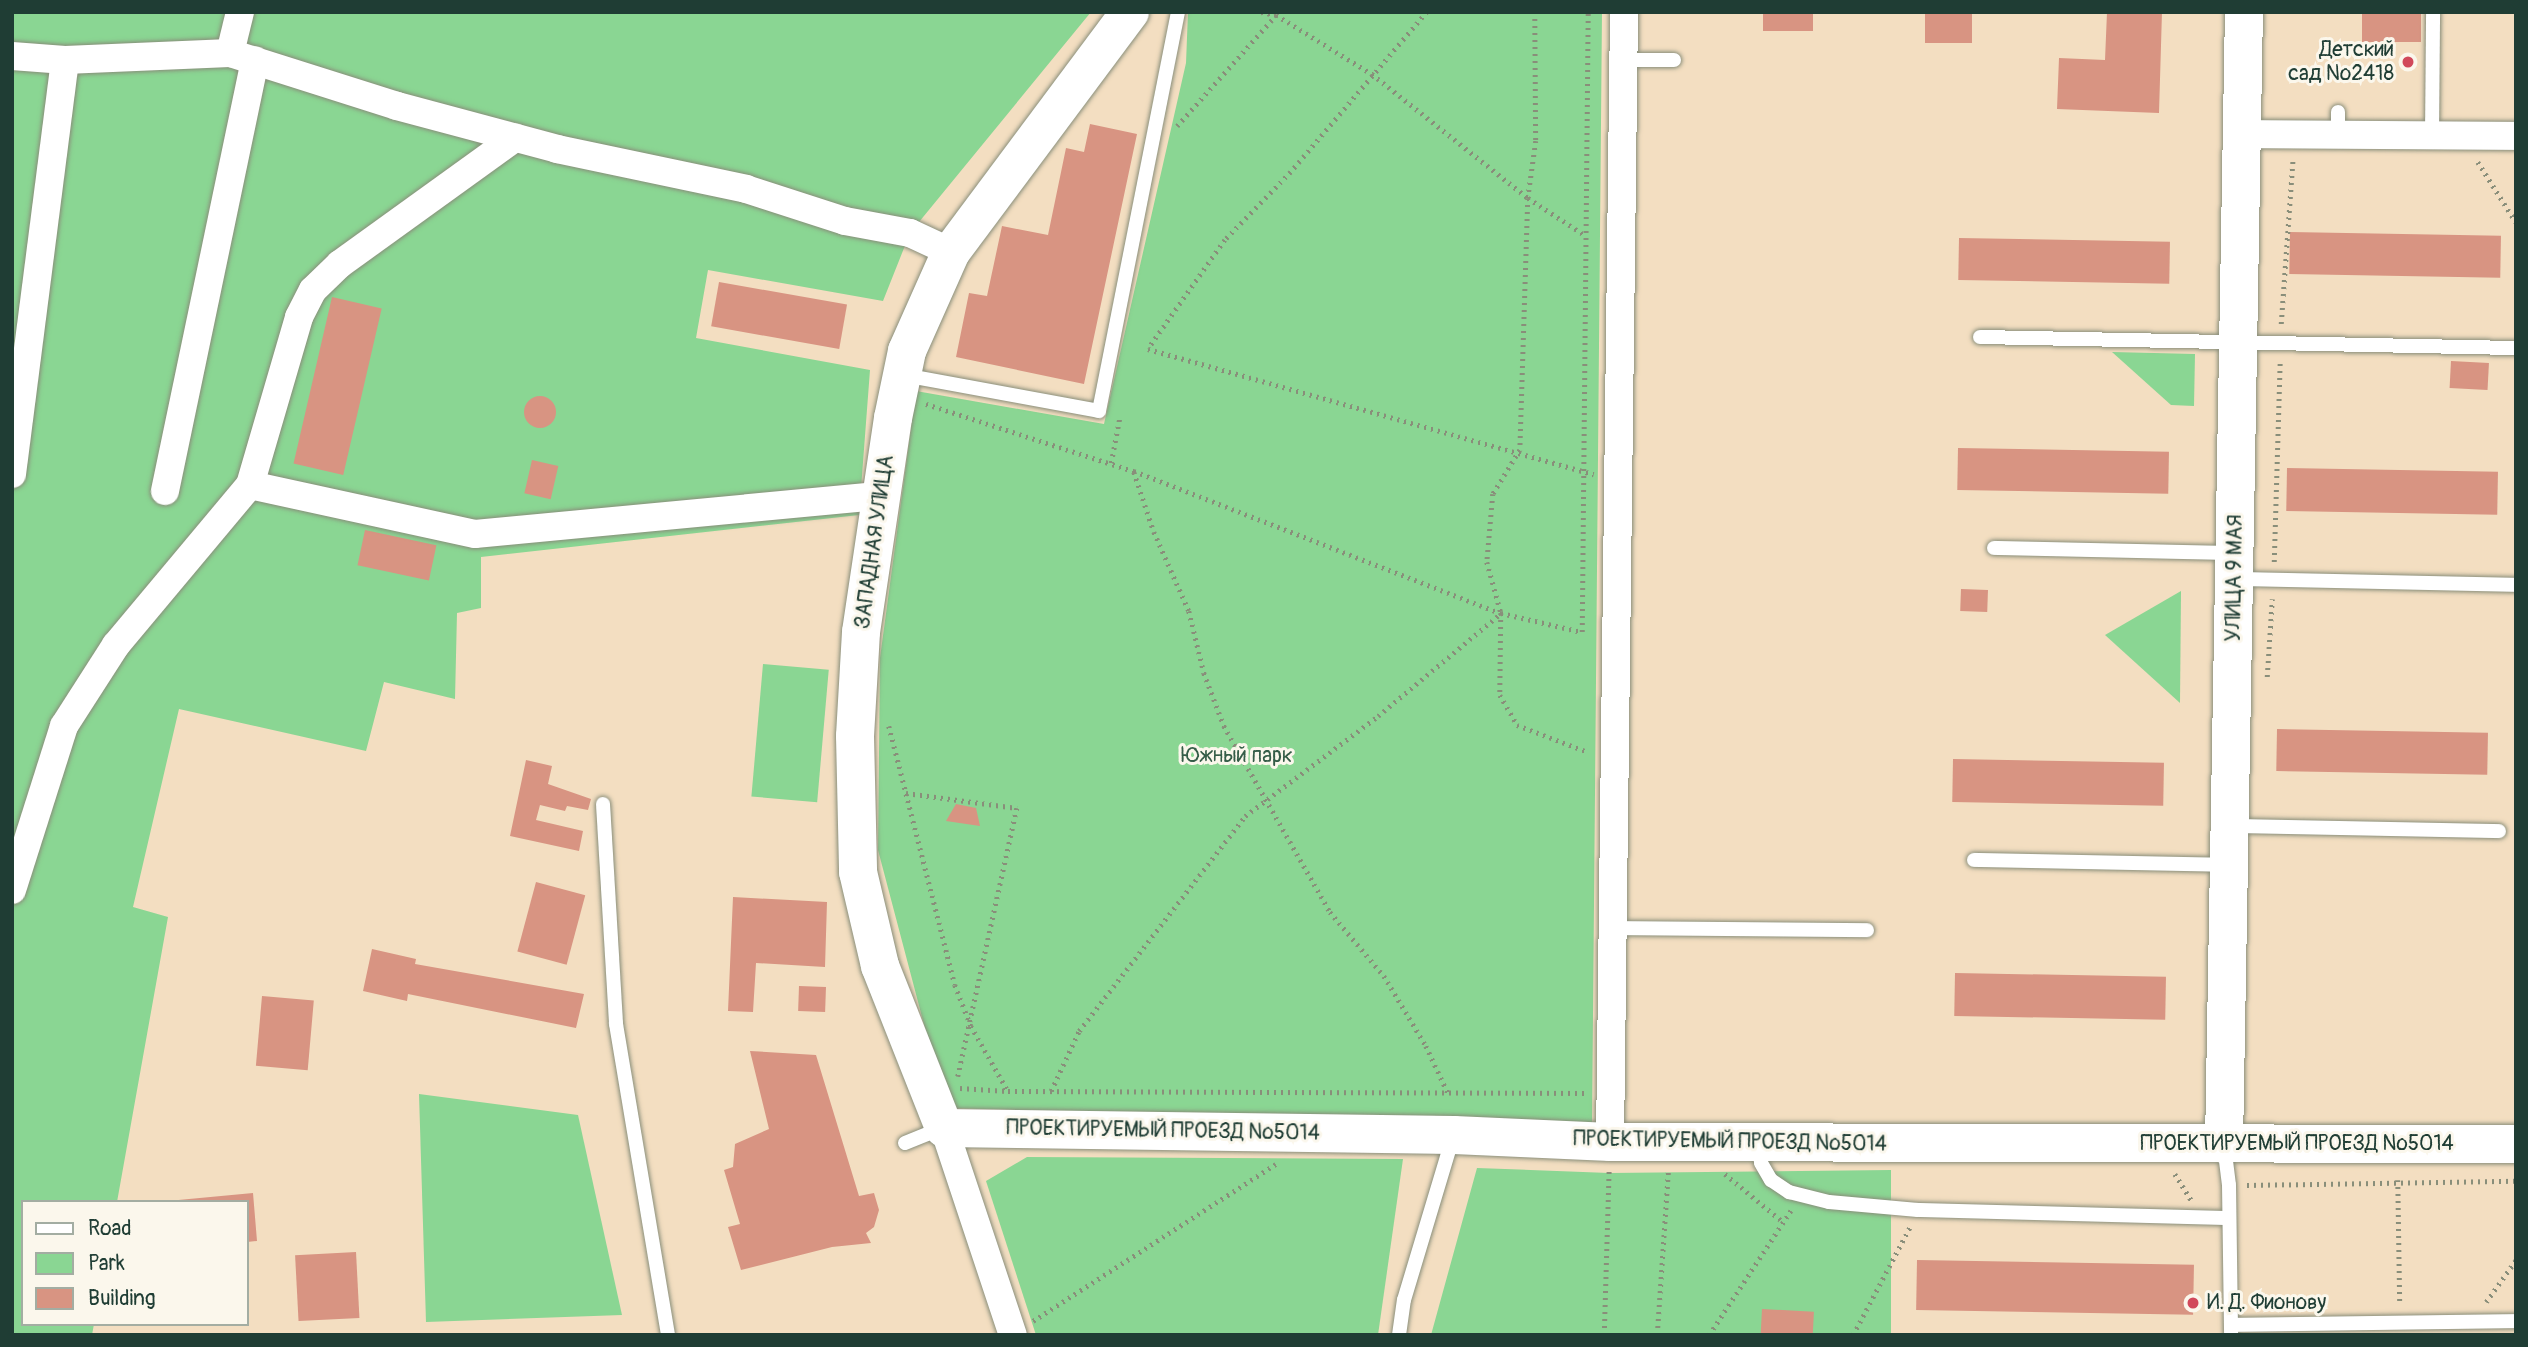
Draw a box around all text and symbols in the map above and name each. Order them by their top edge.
place label: Детский сад №2418 [2288,37,2394,87]
marker: Детский сад №2418 [2400,54,2416,70]
street label: ЗАПАДНАЯ УЛИЦА [850,454,900,630]
street label: УЛИЦА 9 МАЯ [2221,514,2249,642]
park label: Южный парк [1181,743,1293,769]
street label: ПРОЕКТИРУЕМЫЙ ПРОЕЗД №5014 [1006,1116,1320,1146]
street label: ПРОЕКТИРУЕМЫЙ ПРОЕЗД №5014 [1573,1127,1887,1157]
street label: ПРОЕКТИРУЕМЫЙ ПРОЕЗД №5014 [2140,1131,2454,1157]
legend [21,1200,248,1326]
text: Road [88,1215,132,1242]
text: Park [88,1250,125,1277]
text: Building [88,1285,155,1312]
place label: И. Д. Фионову [2207,1290,2326,1316]
marker: И. Д. Фионову [2185,1295,2201,1311]

